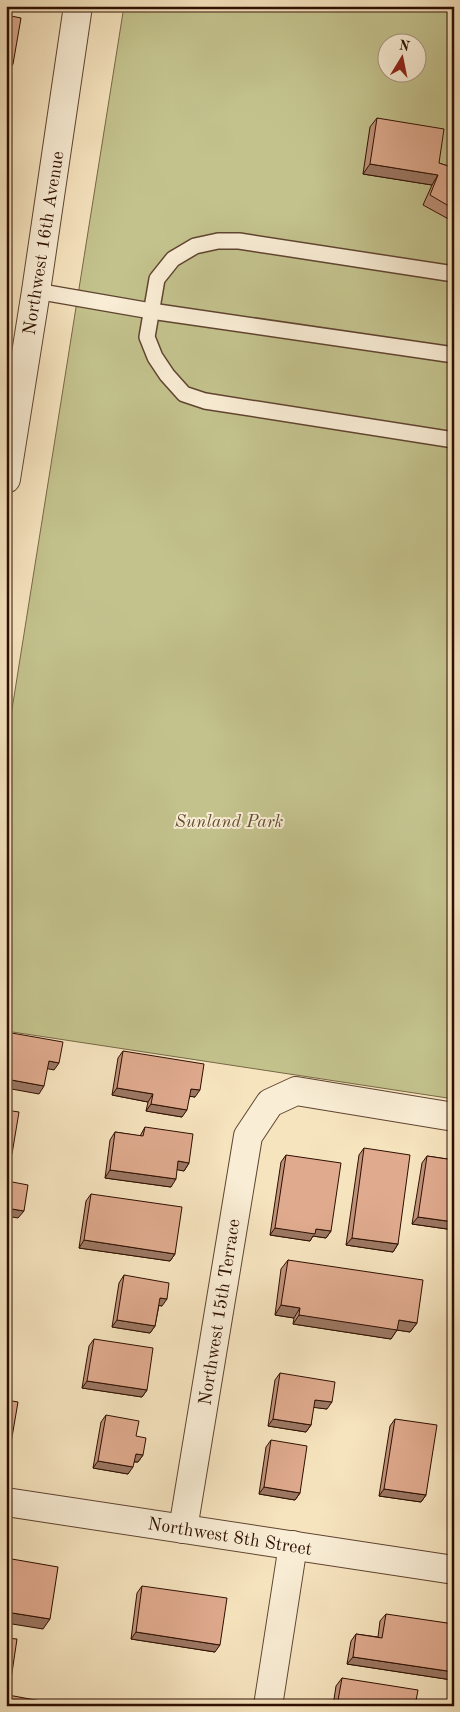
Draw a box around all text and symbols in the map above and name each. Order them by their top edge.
north arrow [378,32,428,82]
text: N [398,38,411,54]
street label: Northwest 16th Avenue [21,150,67,336]
park label: Sunland Park [175,813,284,831]
street label: Northwest 15th Terrace [196,1218,244,1407]
street label: Northwest 8th Street [146,1515,313,1559]

